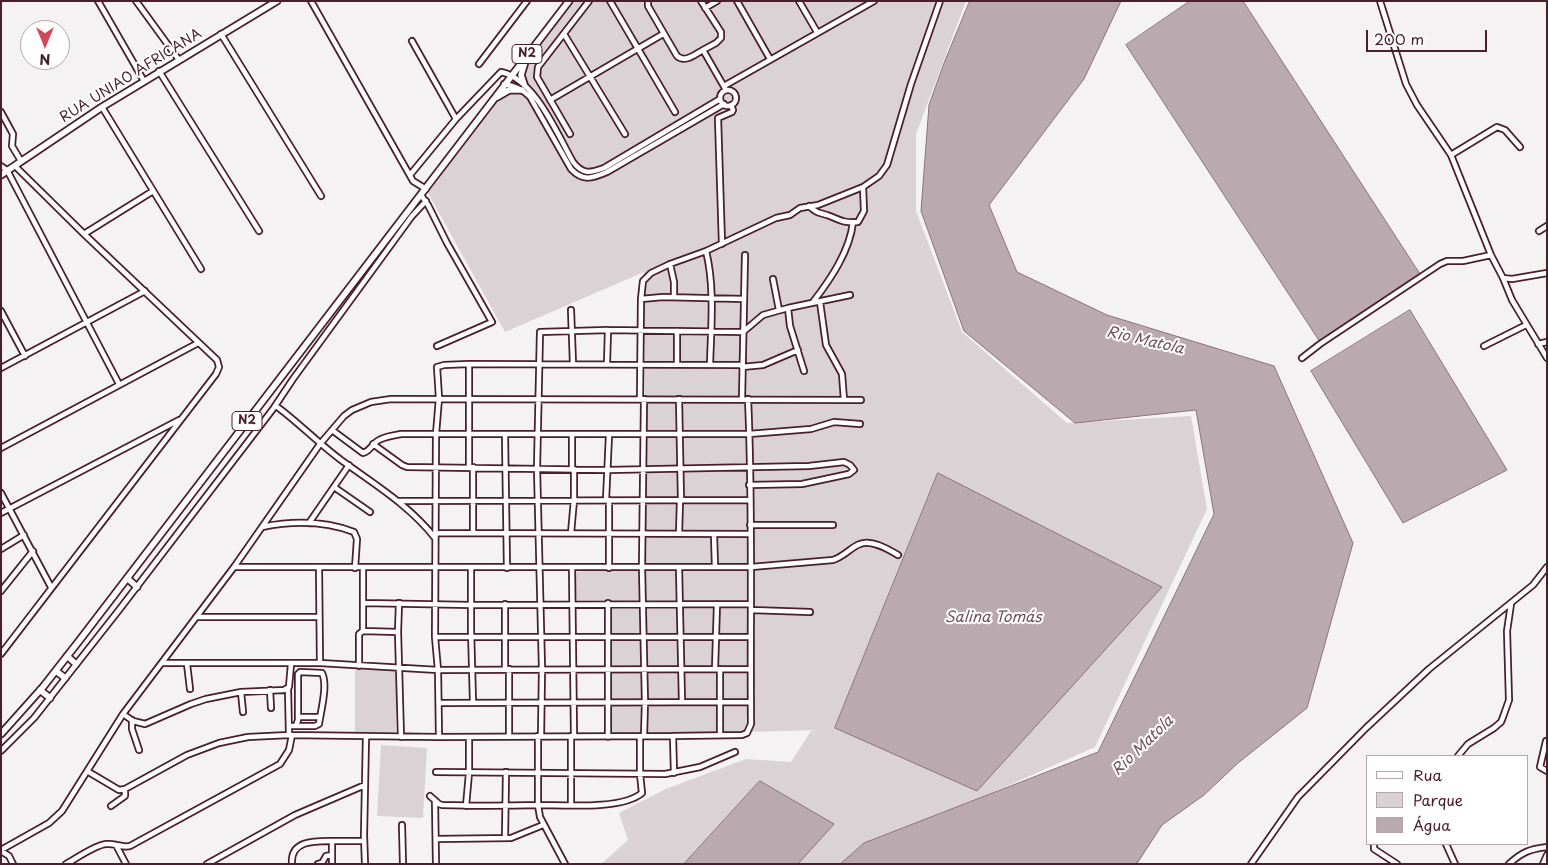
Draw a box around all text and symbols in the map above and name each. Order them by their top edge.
north arrow [20,20,70,70]
scale bar [1368,20,1489,52]
street label: RUA UNIAO AFRICANA [57,25,205,127]
text: 200 m [1374,27,1424,50]
road number: N2 [512,44,542,64]
text: N [39,49,51,70]
water label: Rio Matola [1105,323,1185,359]
road number: N2 [232,412,262,431]
water label: Salina Tomás [945,609,1041,627]
water label: Rio Matola [1109,712,1177,780]
legend [1366,755,1528,845]
text: Rua [1413,763,1442,786]
text: Parque [1413,788,1463,811]
text: Água [1413,813,1451,836]

